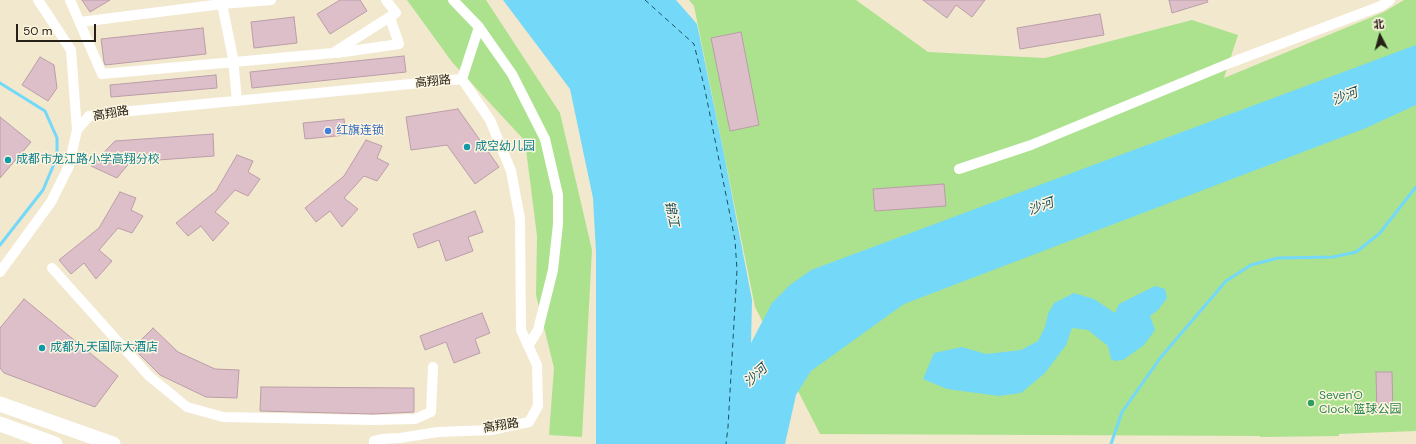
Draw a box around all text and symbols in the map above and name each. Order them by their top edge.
scale bar [18,16,98,42]
north arrow [1360,16,1400,56]
text: 北 [1373,17,1385,32]
text: 50 m [23,23,52,39]
street label: 高翔路 [414,73,452,91]
water label: 沙河 [1330,85,1360,109]
street label: 高翔路 [92,104,130,124]
place label: 红旗连锁 [336,124,384,138]
marker: 红旗连锁 [323,126,333,136]
place label: 成空幼儿园 [475,140,535,154]
marker: 成空幼儿园 [462,142,472,152]
place label: 成都市龙江路小学高翔分校 [16,153,160,167]
marker: 成都市龙江路小学高翔分校 [3,155,13,165]
water label: 沙河 [1026,195,1056,219]
water label: 锦江 [661,200,681,228]
place label: 成都九天国际大酒店 [50,341,158,355]
marker: 成都九天国际大酒店 [37,343,47,353]
water label: 沙河 [741,361,771,391]
place label: Seven'O Clock 篮球公园 [1319,389,1401,417]
marker: Seven'O Clock 篮球公园 [1306,398,1316,408]
street label: 高翔路 [482,416,520,436]

